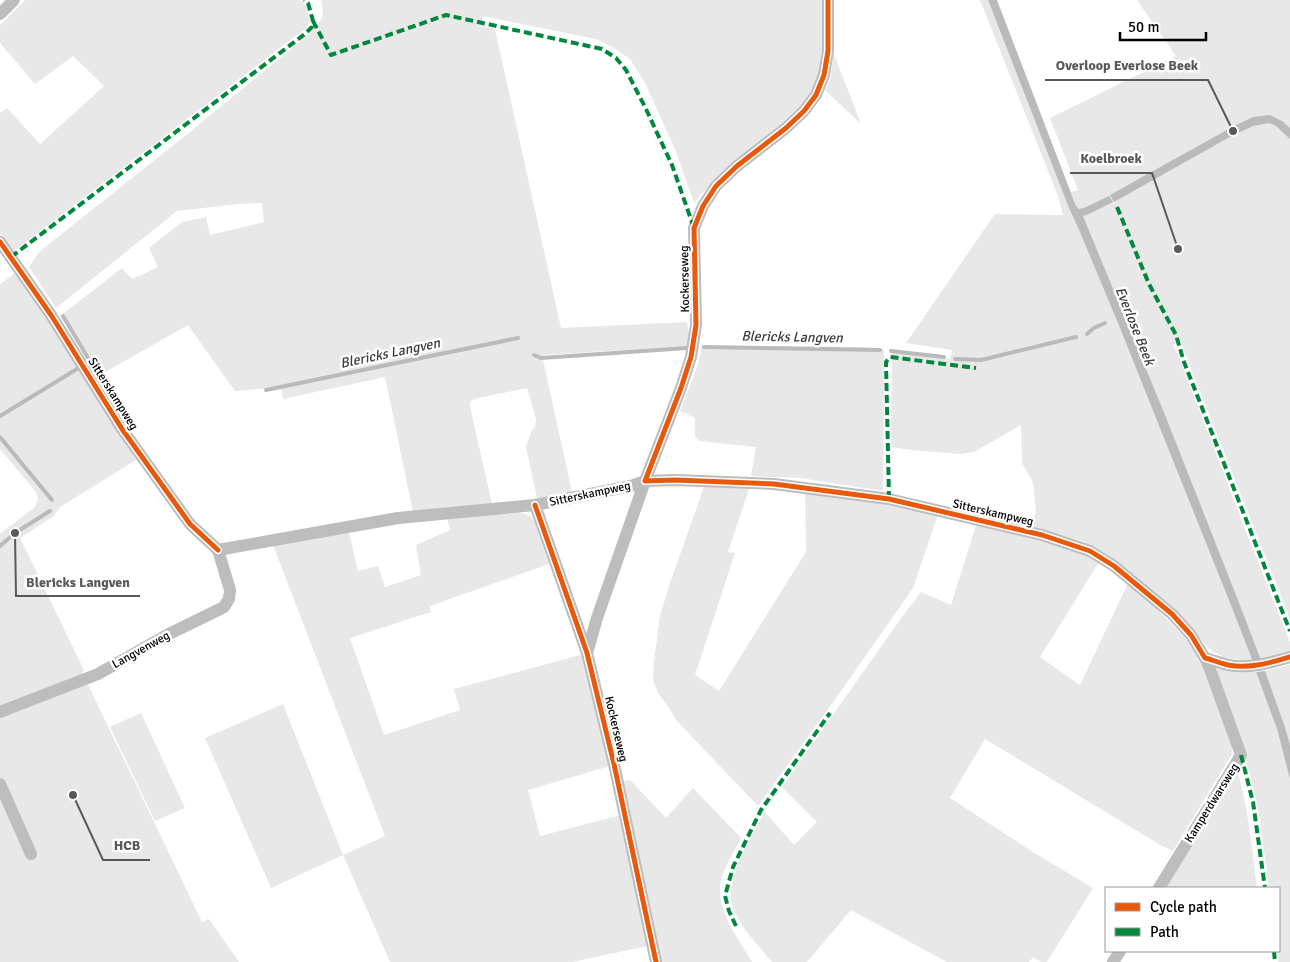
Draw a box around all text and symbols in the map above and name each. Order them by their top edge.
scale bar [1120,10,1206,42]
text: 50 m [1128,18,1159,36]
callout: Overloop Everlose Beek [1045,51,1208,80]
text: Overloop Everlose Beek [1056,57,1199,74]
callout: Koelbroek [1070,144,1152,173]
text: Koelbroek [1080,150,1142,167]
street label: Kockerseweg [677,245,693,313]
water label: Everlose Beek [1112,284,1159,369]
water label: Blericks Langven [741,328,843,346]
water label: Blericks Langven [339,334,442,372]
street label: Sitterskampweg [85,355,141,433]
street label: Sitterskampweg [548,478,632,510]
street label: Sitterskampweg [951,496,1035,530]
callout: Blericks Langven [16,567,140,596]
text: Blericks Langven [26,574,130,591]
street label: Langvenweg [110,628,172,672]
street label: Kockerseweg [601,695,631,763]
street label: Kamperdwarsweg [1182,760,1242,846]
callout: HCB [103,831,150,860]
text: HCB [114,837,141,854]
legend [1105,887,1280,952]
text: Cycle path [1150,898,1217,916]
text: Path [1150,923,1179,941]

